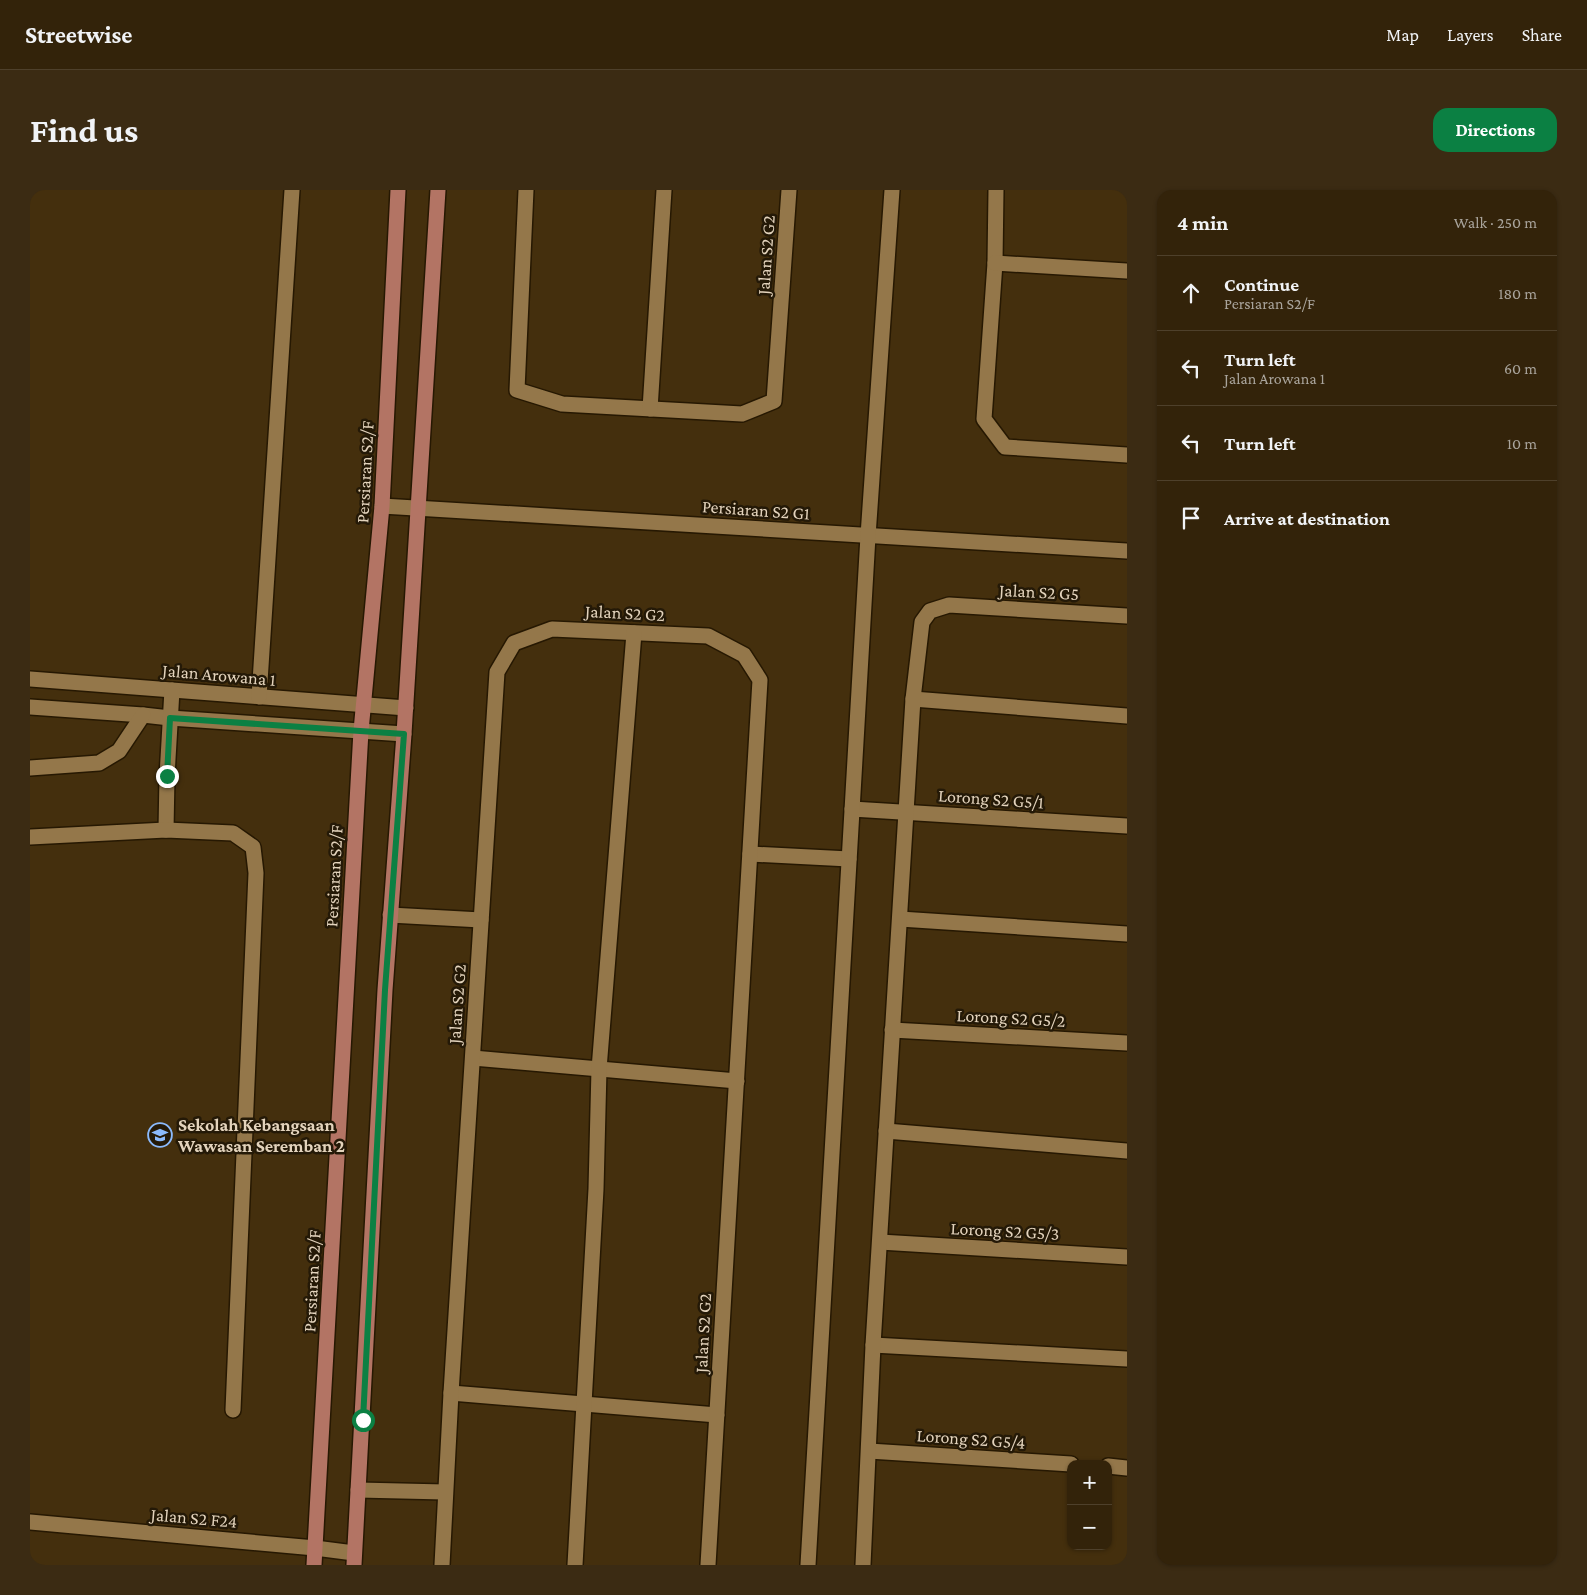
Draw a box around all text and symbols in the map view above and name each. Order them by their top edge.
text: Streetwise [25,21,132,48]
text: Map [1386,25,1419,45]
text: Layers [1447,25,1494,45]
text: Share [1522,25,1562,45]
button: Directions [1433,108,1557,152]
text: Find us [30,111,138,150]
text: 4 min [1177,211,1228,235]
street label: Jalan S2 G2 [753,214,779,298]
text: Walk · 250 m [1454,214,1537,231]
text: Continue [1224,274,1299,295]
icon: ahead [1177,279,1205,307]
text: 180 m [1498,285,1537,302]
text: Persiaran S2/F [1224,295,1315,312]
text: Turn left [1224,349,1296,370]
icon: left [1177,354,1205,382]
text: 60 m [1504,360,1537,377]
text: Jalan Arowana 1 [1224,370,1325,387]
street label: Persiaran S2/F [352,420,378,524]
icon: left [1177,429,1205,457]
text: Turn left [1224,433,1296,454]
text: 10 m [1507,435,1537,452]
street label: Persiaran S2 G1 [701,496,811,524]
icon: arrive [1177,504,1205,532]
text: Arrive at destination [1224,508,1390,529]
street label: Jalan S2 G5 [997,580,1079,604]
street label: Jalan S2 G2 [582,601,666,625]
street label: Jalan Arowana 1 [160,660,277,690]
route end [156,765,179,788]
street label: Lorong S2 G5/1 [937,785,1045,813]
street label: Persiaran S2/F [321,824,347,928]
street label: Jalan S2 G2 [444,963,470,1047]
street label: Lorong S2 G5/2 [956,1005,1066,1031]
place label: Sekolah Kebangsaan Wawasan Seremban 2 [177,1115,345,1156]
school or university icon: Sekolah Kebangsaan Wawasan Seremban 2 [147,1122,173,1148]
street label: Lorong S2 G5/3 [950,1218,1060,1244]
street label: Persiaran S2/F [299,1229,325,1333]
street label: Jalan S2 G2 [691,1292,715,1376]
route start [352,1409,375,1432]
street label: Lorong S2 G5/4 [916,1425,1026,1453]
map controls [1067,1460,1112,1550]
button: + [1067,1460,1112,1505]
street label: Jalan S2 F24 [148,1504,238,1532]
button: − [1067,1505,1112,1550]

